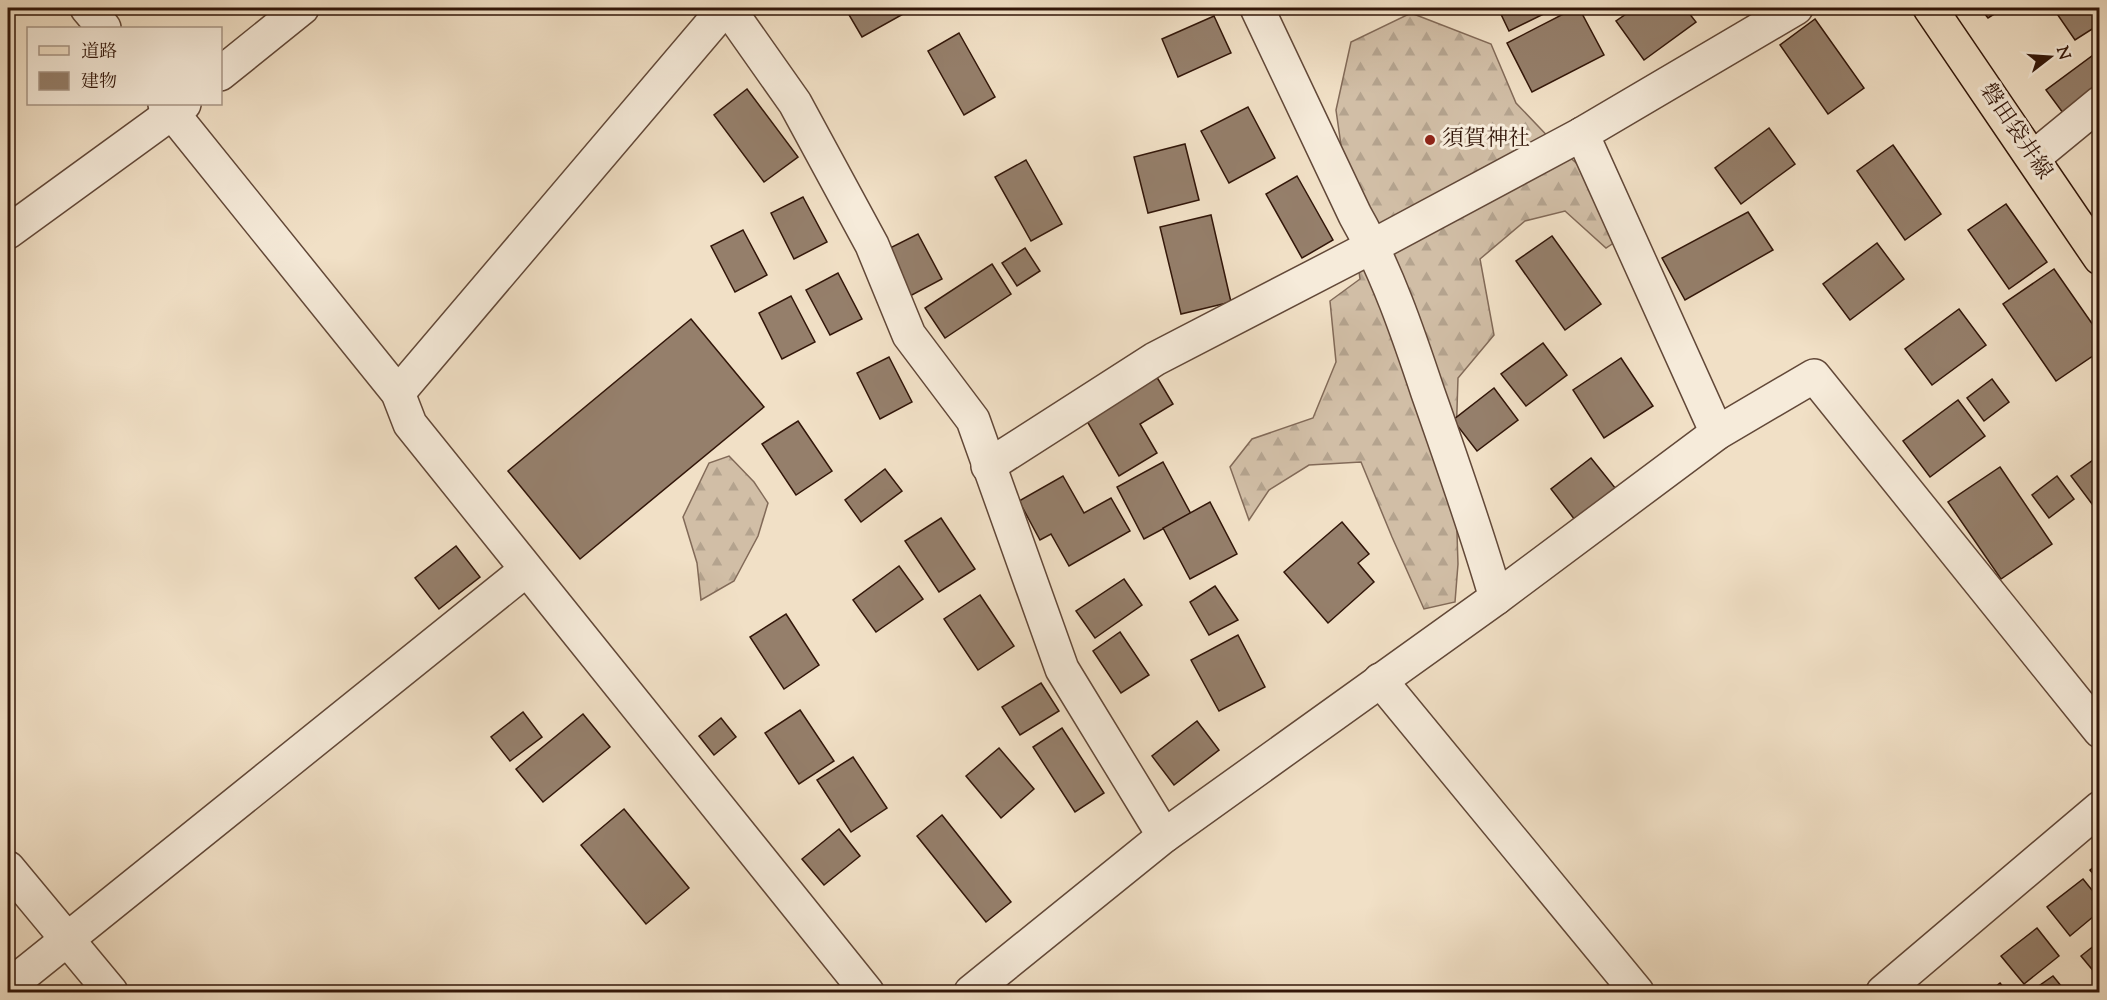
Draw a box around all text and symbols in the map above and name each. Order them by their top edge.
legend [27,27,222,105]
north arrow [2020,27,2080,87]
text: 道路 [81,40,117,66]
text: N [2049,44,2075,63]
text: 建物 [81,70,117,96]
street label: 磐田袋井線 [1971,77,2059,187]
place label: 須賀神社 [1442,124,1530,156]
marker: 須賀神社 [1423,133,1437,147]

